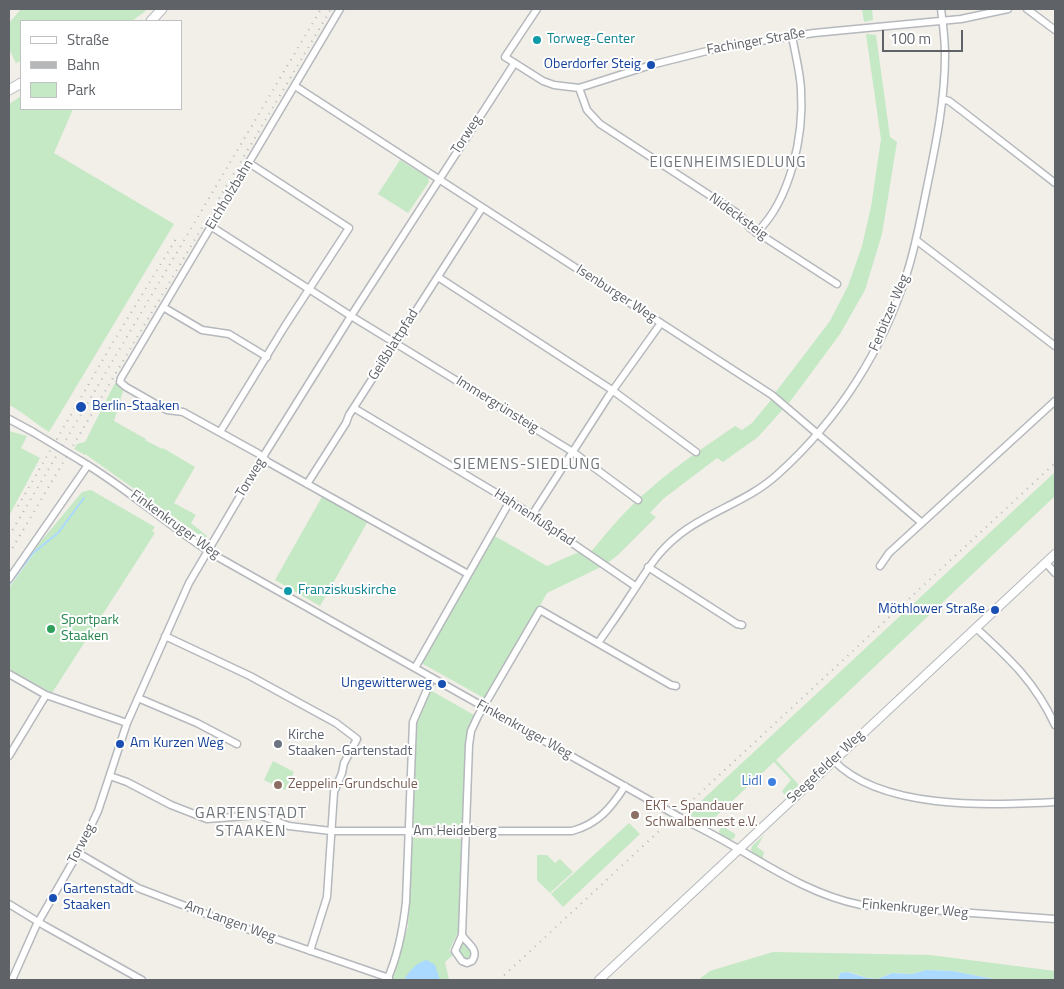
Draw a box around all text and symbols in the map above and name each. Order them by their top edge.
legend [20,20,182,110]
scale bar [884,20,965,52]
street label: Fachinger Straße [705,25,807,59]
text: 100 m [890,27,931,50]
text: Straße [67,28,109,51]
place label: Torweg-Center [547,32,635,48]
marker: Torweg-Center [531,34,543,46]
text: Bahn [67,53,100,76]
place label: Oberdorfer Steig [544,57,641,73]
marker: Oberdorfer Steig [645,59,657,71]
text: Park [67,78,96,101]
street label: Torweg [448,112,486,158]
district label: EIGENHEIMSIEDLUNG [647,154,809,172]
street label: Eichholzbahn [203,157,257,233]
street label: Nidecksteig [705,190,771,244]
street label: Isenburger Weg [573,262,659,326]
street label: Ferbitzer Weg [866,272,914,354]
street label: Geißblattpfad [366,306,422,384]
street label: Immergrünsteig [453,373,541,437]
place label: Berlin-Staaken [92,399,180,415]
marker: Berlin-Staaken [74,400,88,414]
street label: Torweg [233,455,269,501]
district label: SIEMENS-SIEDLUNG [451,456,603,474]
street label: Hahnenfußpfad [491,486,577,550]
street label: Finkenkruger Weg [127,487,223,563]
place label: Franziskuskirche [298,583,396,599]
marker: Franziskuskirche [282,585,294,597]
place label: Möthlower Straße [878,602,985,618]
marker: Möthlower Straße [989,604,1001,616]
place label: Sportpark Staaken [61,613,119,646]
marker: Sportpark Staaken [45,623,57,635]
place label: Ungewitterweg [341,676,432,692]
marker: Ungewitterweg [436,678,448,690]
street label: Finkenkruger Weg [473,697,575,763]
street label: Seegefelder Weg [784,727,868,807]
place label: Kirche Staaken-Gartenstadt [288,728,412,760]
place label: Am Kurzen Weg [130,736,224,752]
marker: Am Kurzen Weg [114,738,126,750]
marker: Kirche Staaken-Gartenstadt [272,738,284,750]
place label: Lidl [742,774,762,790]
marker: Lidl [766,776,778,788]
place label: Zeppelin-Grundschule [288,777,418,793]
marker: Zeppelin-Grundschule [272,779,284,791]
place label: EKT - Spandauer Schwalbennest e.V. [645,799,758,832]
district label: GARTENSTADT STAAKEN [193,804,309,842]
marker: EKT - Spandauer Schwalbennest e.V. [629,809,641,821]
street label: Torweg [65,821,99,867]
street label: Am Heideberg [413,824,497,840]
place label: Gartenstadt Staaken [63,882,134,914]
marker: Gartenstadt Staaken [47,892,59,904]
street label: Finkenkruger Weg [861,896,969,922]
street label: Am Langen Weg [182,898,278,946]

